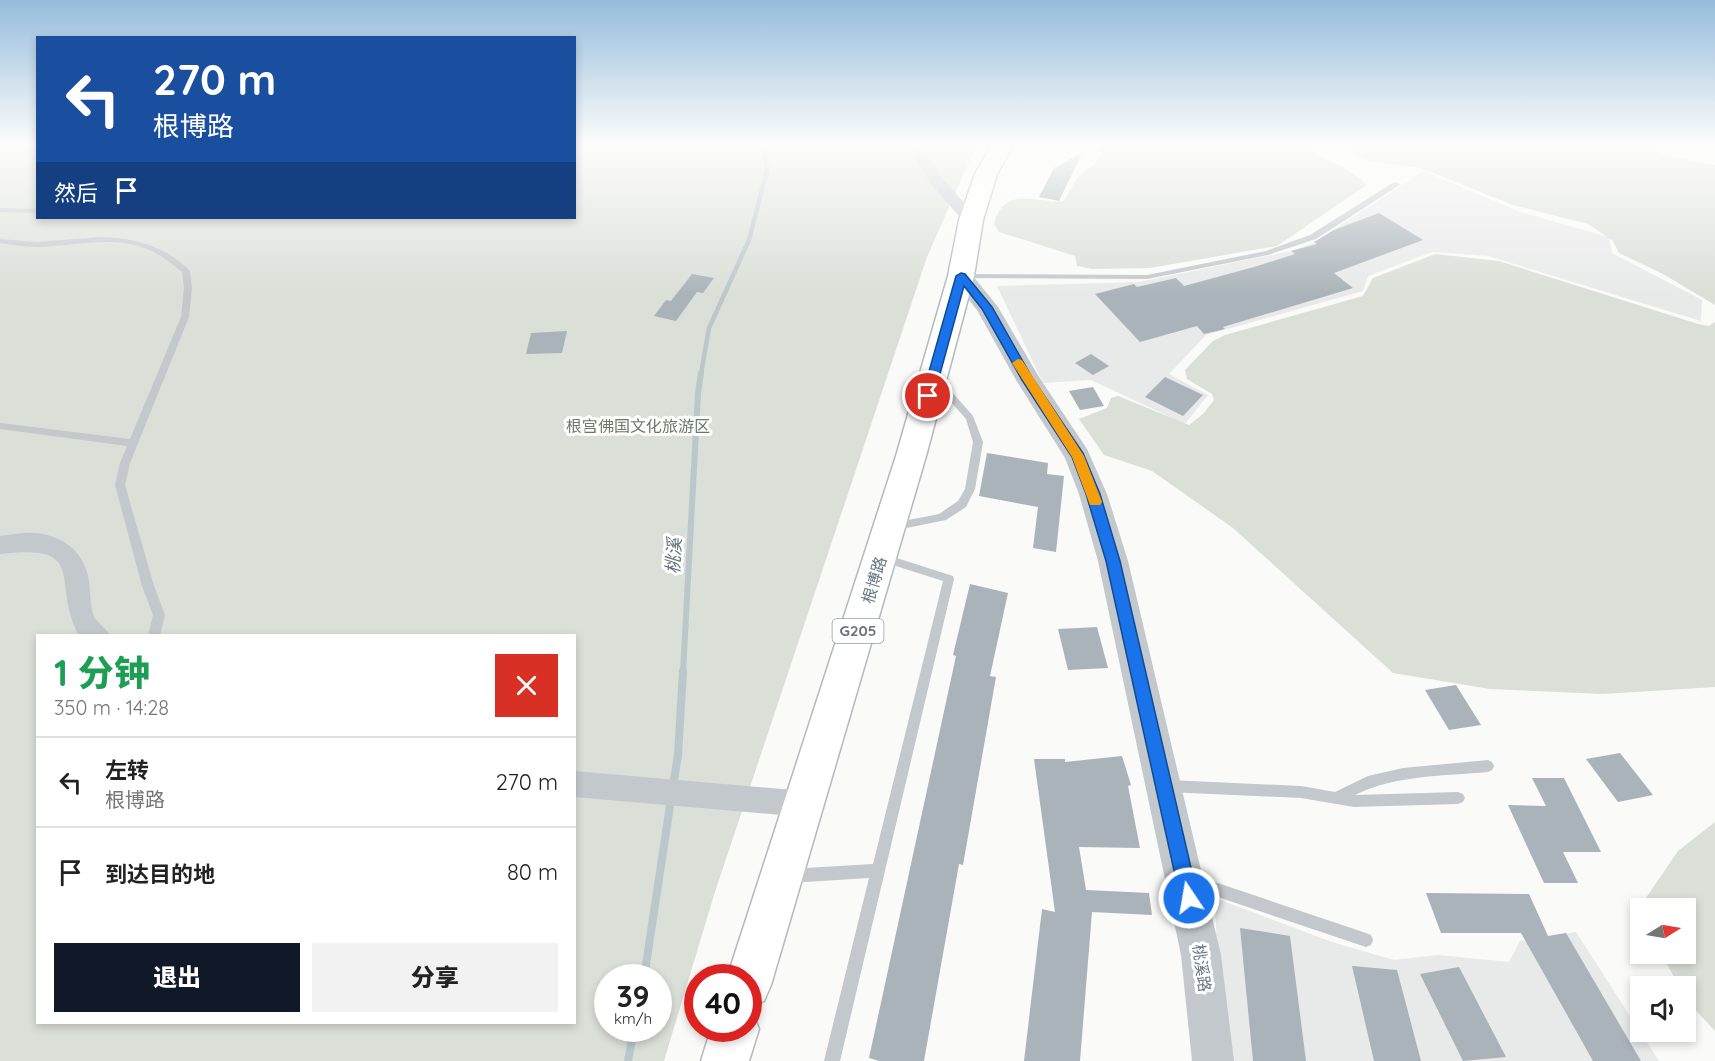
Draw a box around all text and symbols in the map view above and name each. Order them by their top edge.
text: 270 m [153,53,276,106]
icon: left [54,60,132,138]
text: 根博路 [153,109,234,143]
icon: arrive [110,174,143,207]
text: 然后 [54,179,98,207]
pin [902,370,953,421]
icon: arrive [911,379,944,412]
park label: 根宫佛国文化旅游区 [566,416,710,436]
water label: 桃溪 [661,535,686,575]
street label: 根博路 [857,554,891,606]
road number: G205 [832,619,884,643]
text: 1 分钟 [54,650,150,695]
button: close [495,654,558,717]
text: 350 m · 14:28 [54,695,169,720]
text: 左转 [105,756,149,784]
icon: left [54,766,87,799]
text: 270 m [496,768,558,796]
text: 根博路 [105,787,165,812]
icon: arrive [54,856,87,889]
text: 80 m [507,858,558,886]
text: 到达目的地 [105,860,215,888]
position arrow [1157,866,1221,930]
north arrow [1630,898,1696,964]
map controls [1630,898,1696,1042]
button: 退出 [54,943,300,1012]
button: 分享 [312,943,558,1012]
street label: 桃溪路 [1189,943,1215,993]
speed limit sign: 40 [684,964,762,1042]
button: sound [1630,976,1696,1042]
text: 39 [616,977,650,1015]
text: km/h [614,1009,652,1028]

